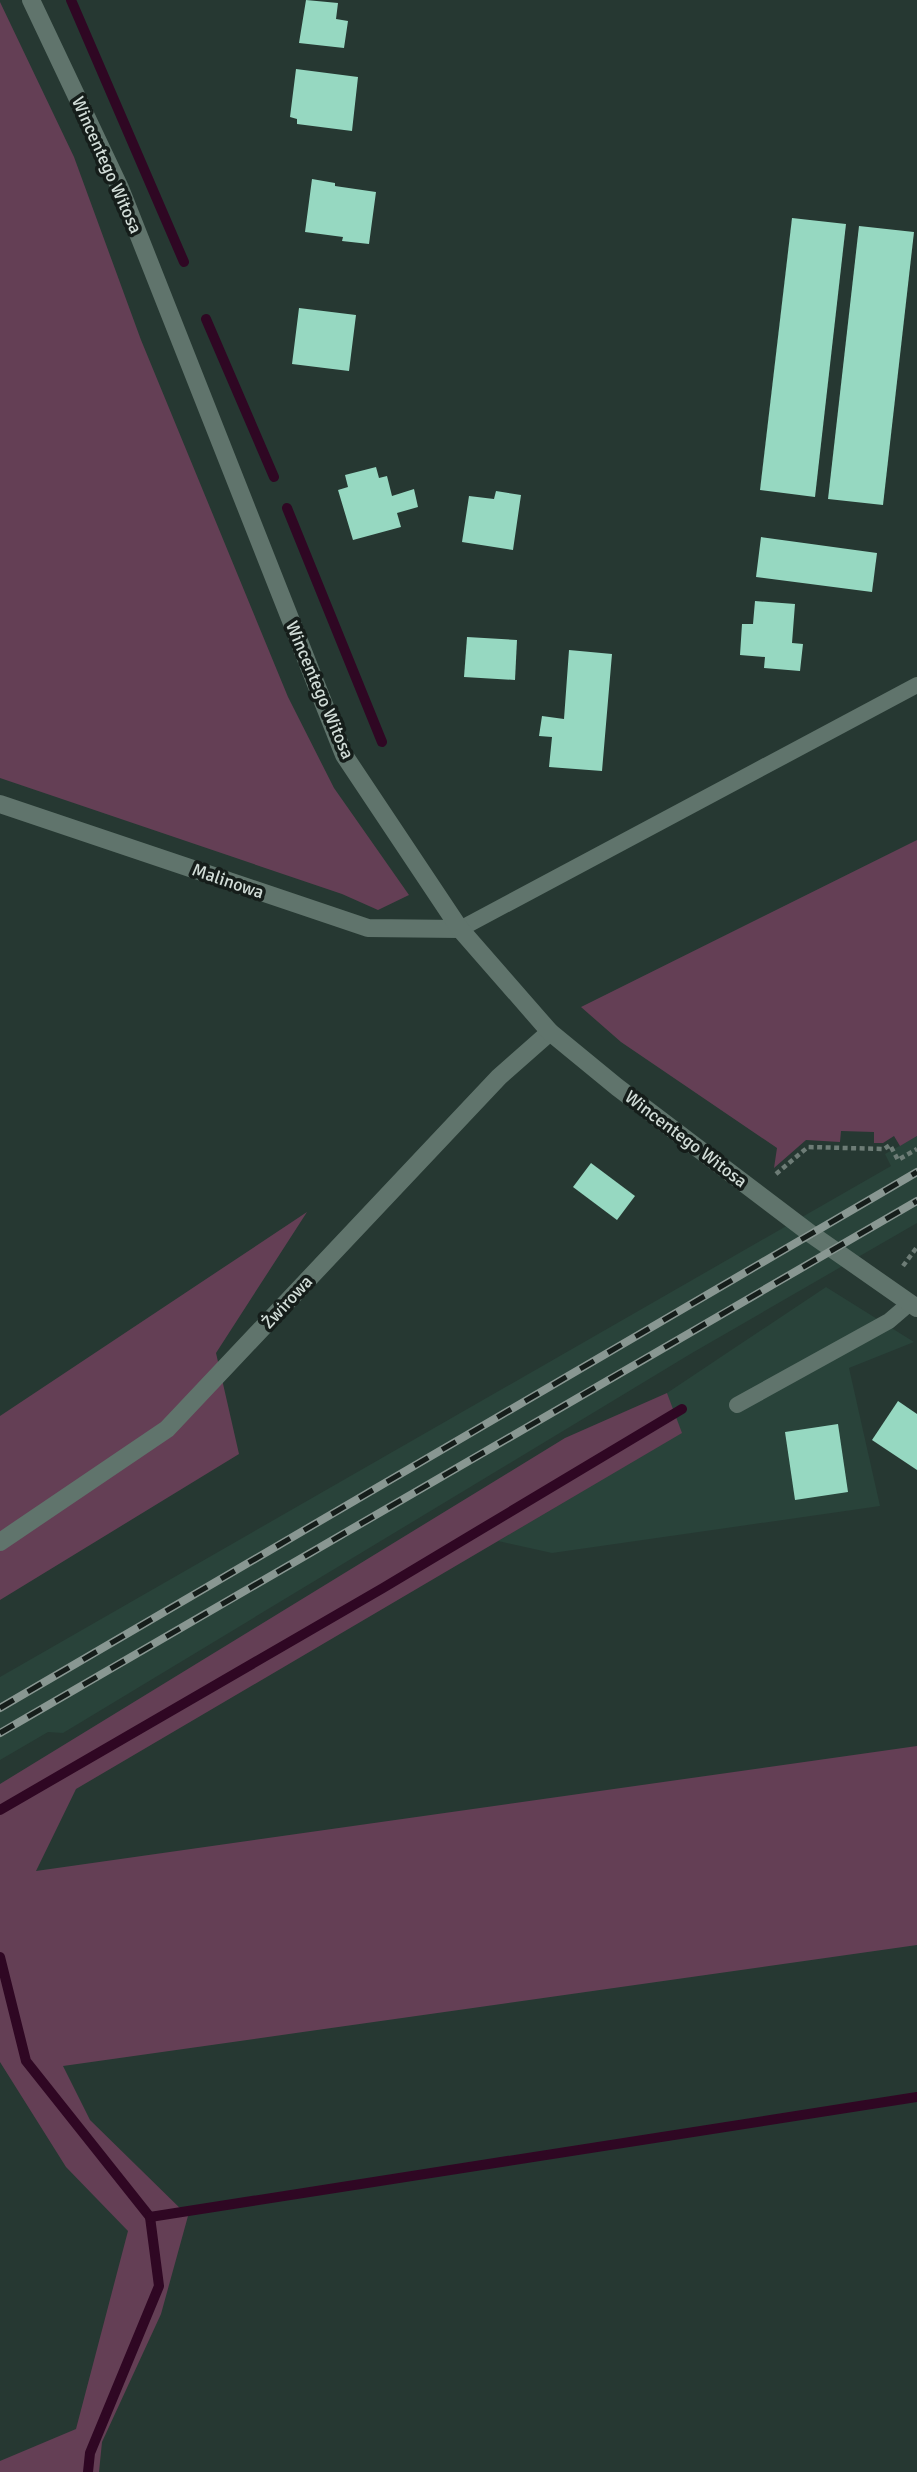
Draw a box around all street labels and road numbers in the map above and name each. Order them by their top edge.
street label: Wincentego Witosa [67,93,147,237]
street label: Wincentego Witosa [281,618,359,762]
street label: Malinowa [189,858,267,904]
street label: Wincentego Witosa [620,1086,752,1192]
street label: Żwirowa [257,1271,317,1333]

